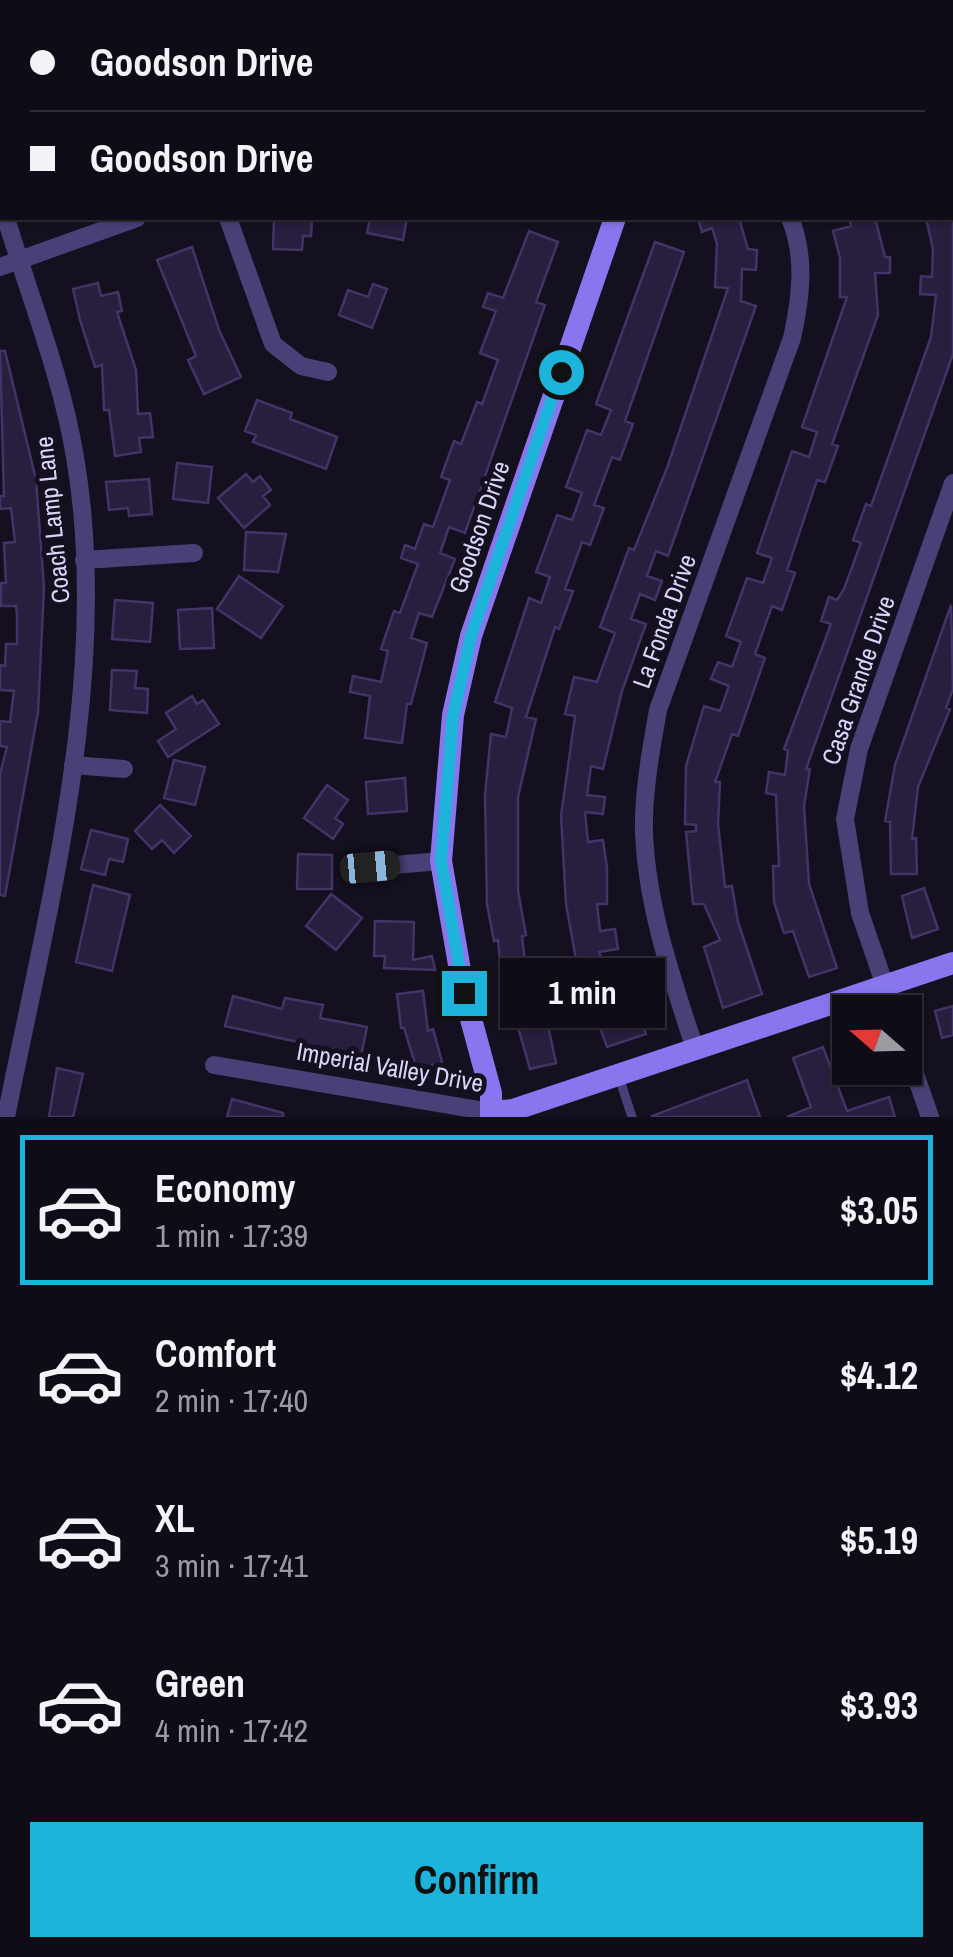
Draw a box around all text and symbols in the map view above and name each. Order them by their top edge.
text: Goodson Drive [90,37,313,88]
text: Goodson Drive [90,133,313,184]
route start [539,350,584,395]
street label: Coach Lamp Lane [26,435,78,605]
street label: Goodson Drive [440,456,518,598]
street label: La Fonda Drive [624,549,704,693]
street label: Casa Grande Drive [813,591,903,769]
car [339,849,401,885]
callout: 1 min [499,958,664,1028]
route end [442,971,487,1016]
text: 1 min [548,971,617,1014]
north arrow [832,995,922,1085]
map controls [832,995,922,1085]
street label: Imperial Valley Drive [294,1034,486,1100]
text: Economy [155,1163,295,1214]
icon: car [35,1165,125,1255]
text: $3.05 [840,1185,918,1236]
text: 1 min · 17:39 [155,1214,308,1257]
text: Comfort [155,1328,276,1379]
icon: car [35,1330,125,1420]
text: $4.12 [840,1350,918,1401]
text: 2 min · 17:40 [155,1379,308,1422]
text: XL [155,1493,195,1544]
icon: car [35,1495,125,1585]
text: $5.19 [840,1515,918,1566]
text: 3 min · 17:41 [155,1544,308,1587]
text: Green [155,1658,245,1709]
icon: car [35,1660,125,1750]
text: $3.93 [840,1680,918,1731]
text: 4 min · 17:42 [155,1709,308,1752]
button: Confirm [30,1822,923,1937]

